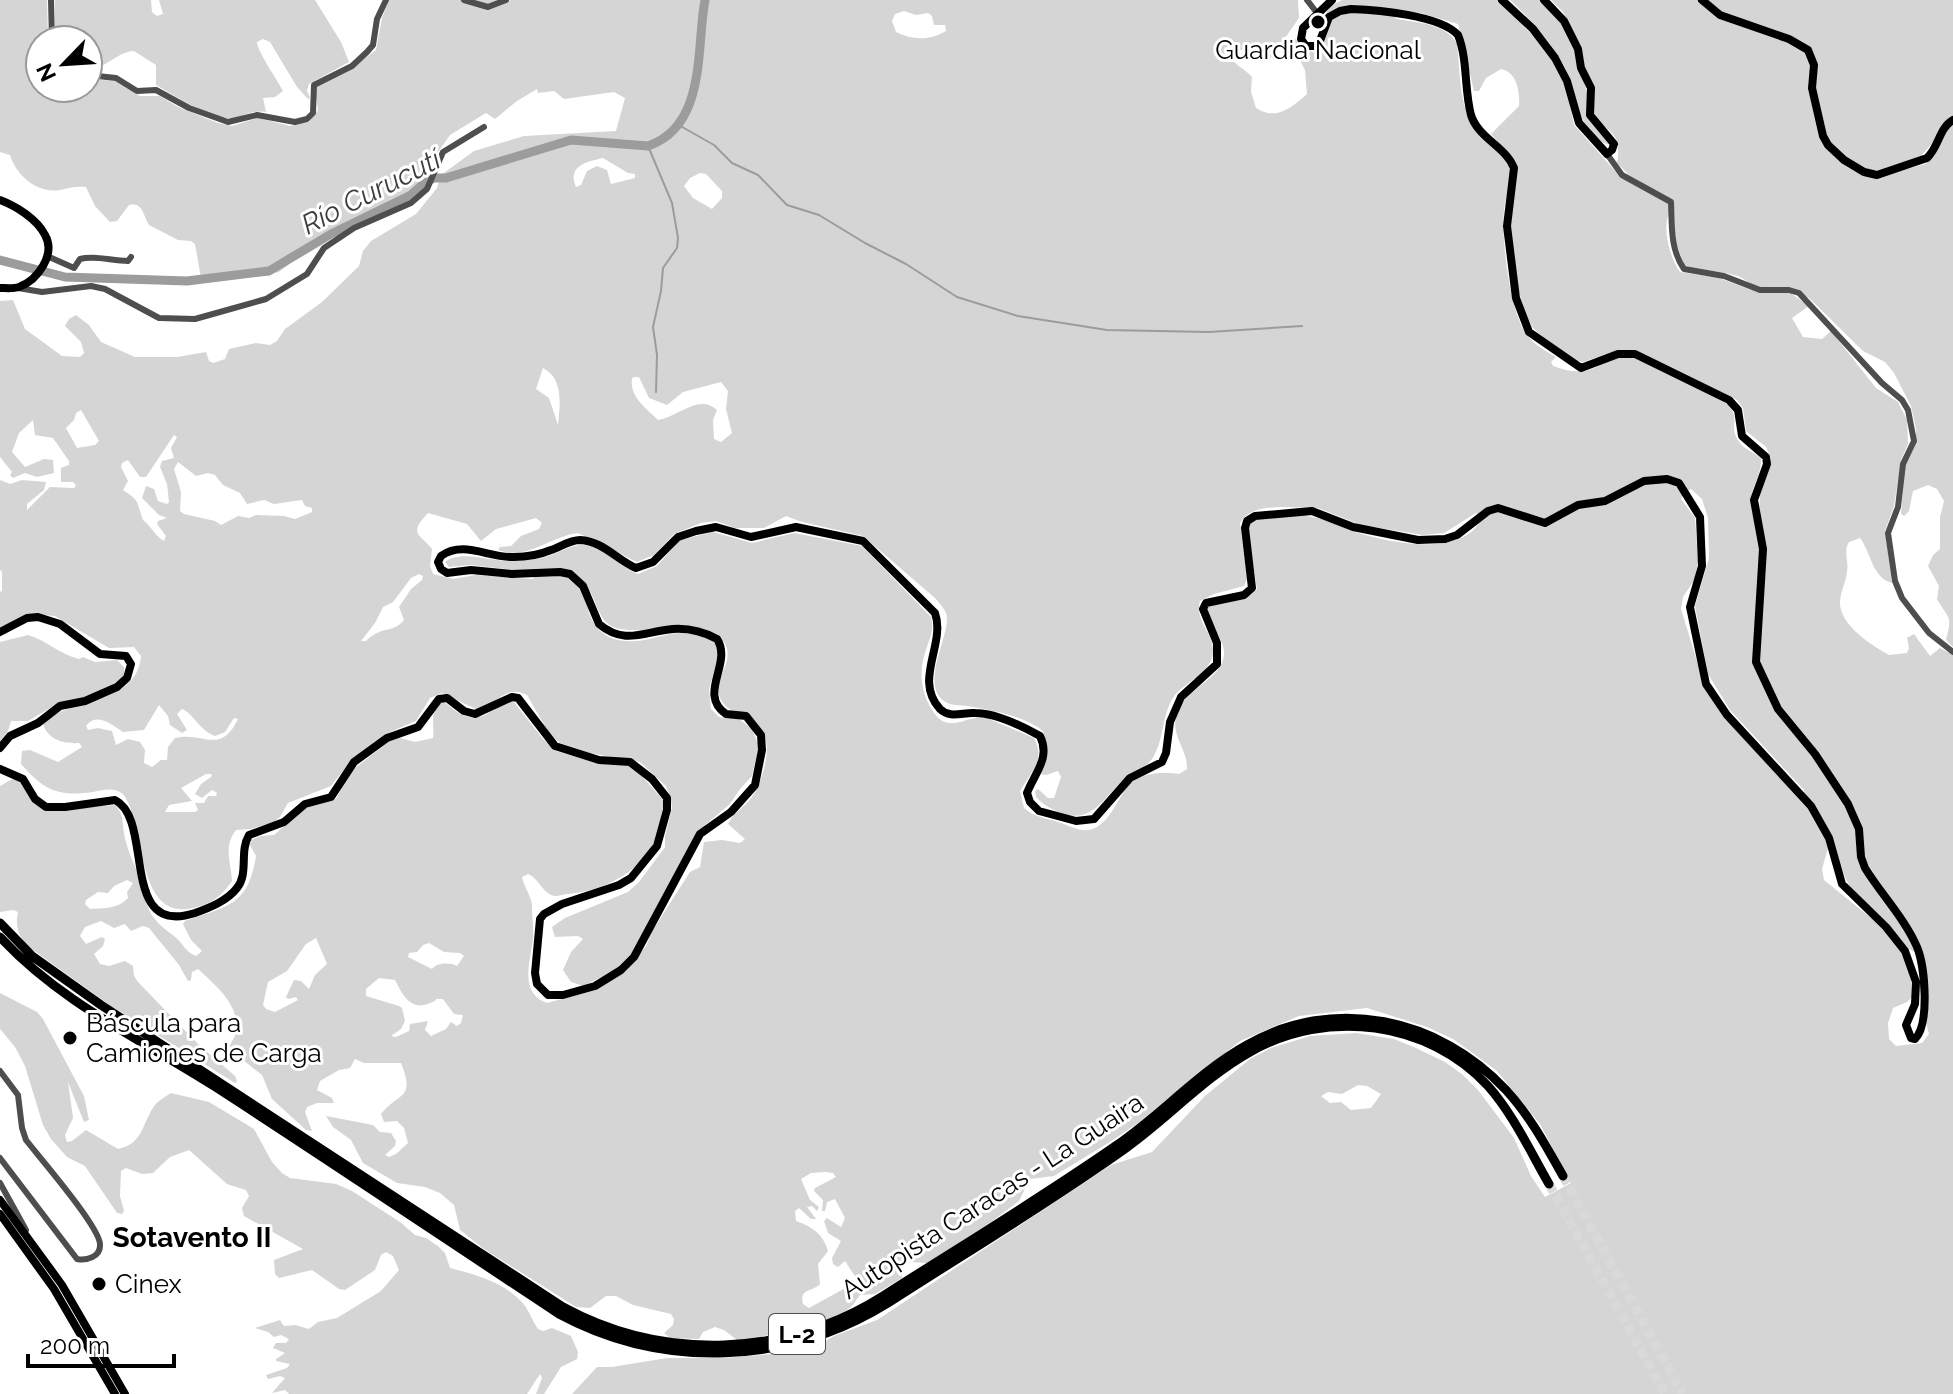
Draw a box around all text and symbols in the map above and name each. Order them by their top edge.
marker: Guardia Nacional [1309,13,1327,31]
north arrow [24,24,104,104]
place label: Guardia Nacional [1215,35,1422,65]
text: N [31,59,61,86]
water label: Río Curucutí [296,141,449,241]
place label: Báscula para Camiones de Carga [86,1008,322,1068]
marker: Báscula para Camiones de Carga [61,1029,79,1047]
street label: Autopista Caracas - La Guaira [835,1087,1149,1305]
district label: Sotavento II [113,1221,271,1254]
place label: Cinex [115,1269,182,1299]
marker: Cinex [90,1275,108,1293]
road number: L-2 [769,1314,825,1354]
scale bar [28,1318,174,1368]
text: 200 m [40,1331,110,1360]

